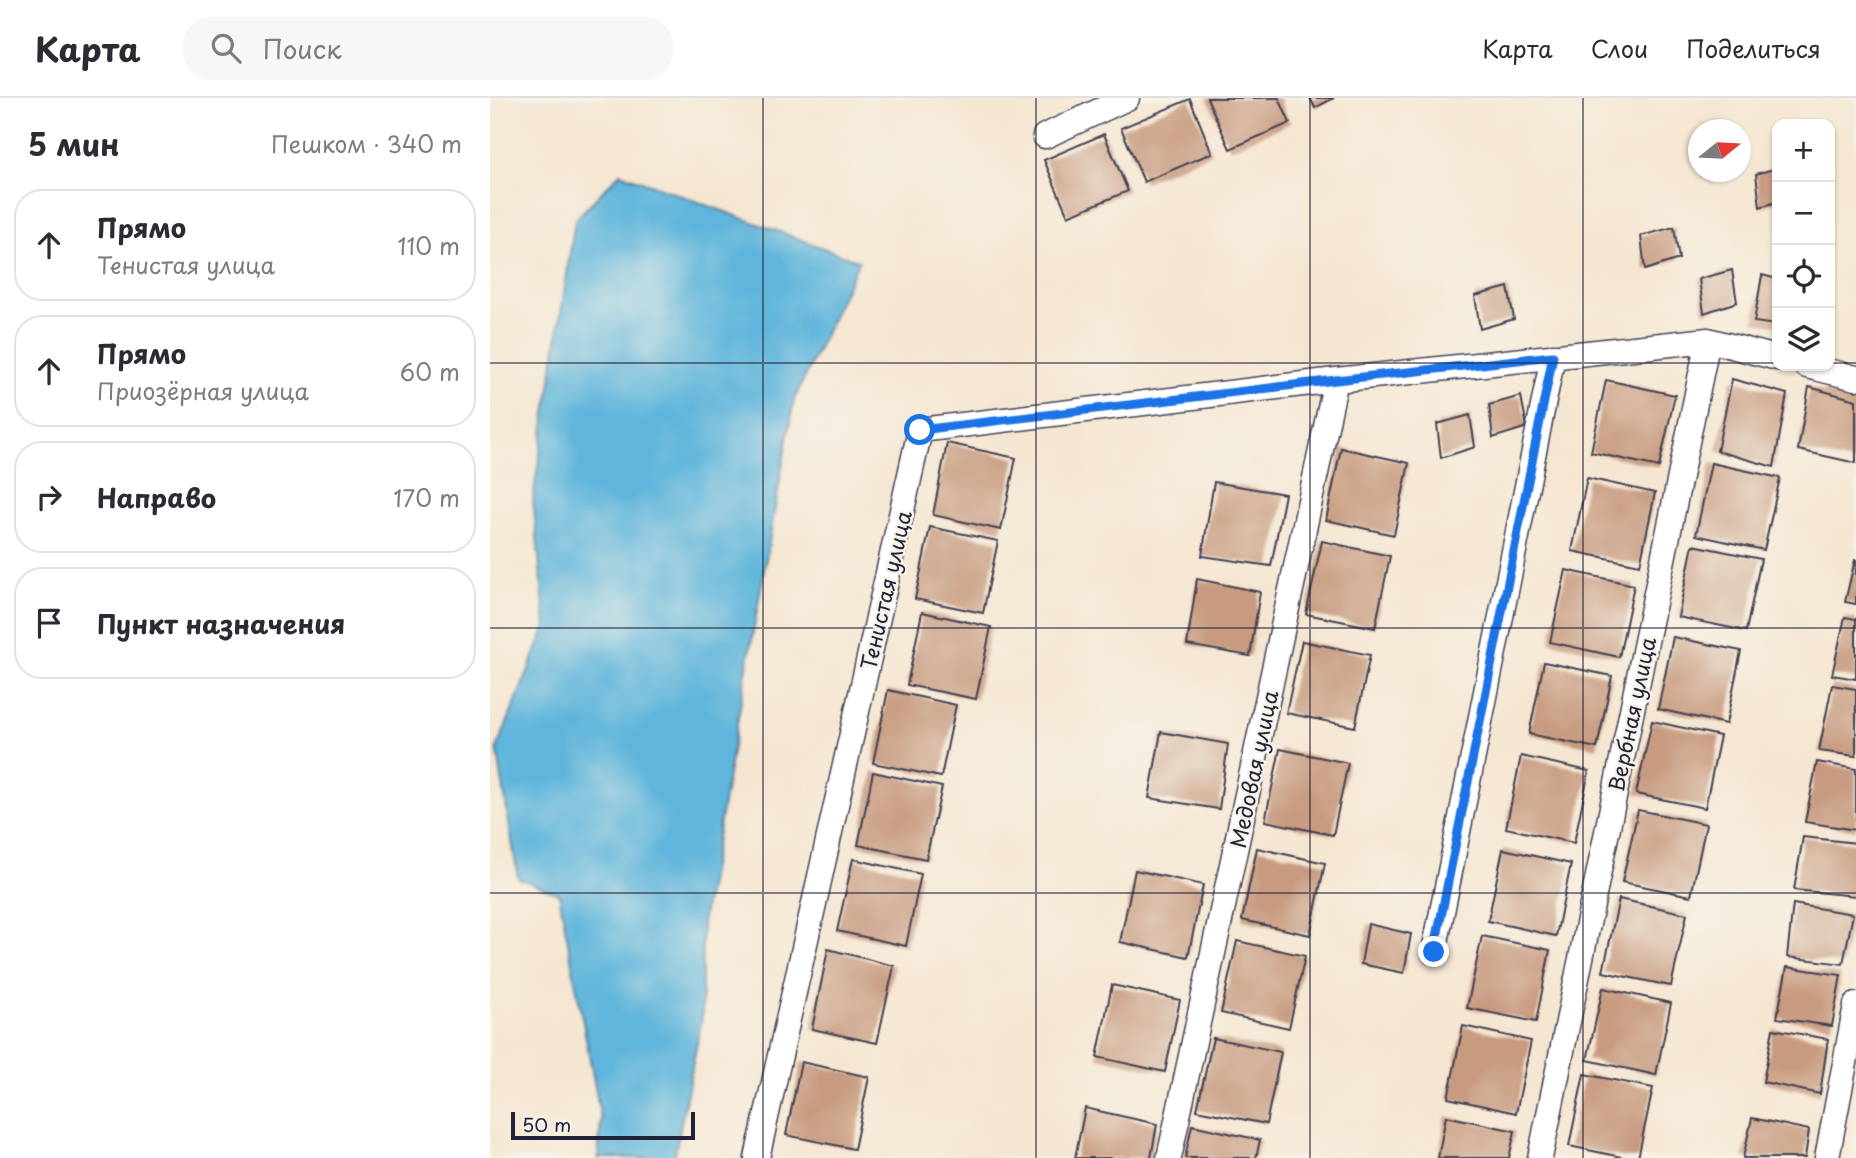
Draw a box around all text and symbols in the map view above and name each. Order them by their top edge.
search box [183,17,673,80]
text: Карта [35,23,141,73]
icon: search [207,29,245,67]
text: Поиск [263,29,342,68]
text: Карта [1482,30,1553,66]
text: Слои [1591,30,1648,66]
text: Поделиться [1686,30,1821,66]
north arrow [1688,119,1751,182]
map controls [1772,119,1835,371]
button: + [1772,119,1835,182]
text: 5 мин [28,121,120,166]
text: Пешком · 340 m [271,126,462,161]
button: − [1772,182,1835,245]
text: Прямо [97,208,186,247]
icon: ahead [30,226,68,264]
text: 110 m [398,228,460,263]
button: locate [1772,245,1835,308]
text: Тенистая улица [97,247,275,282]
button: layers [1772,308,1835,371]
text: Прямо [97,334,186,373]
icon: ahead [30,352,68,390]
text: 60 m [400,354,460,389]
text: Приозёрная улица [97,373,309,408]
route start [904,414,935,445]
icon: right [30,478,68,516]
text: Направо [97,478,216,517]
text: 170 m [393,480,460,515]
street label: Тенистая улица [851,506,919,673]
icon: arrive [30,604,68,642]
text: Пункт назначения [97,604,345,643]
street label: Вербная улица [1599,633,1663,794]
street label: Медовая улица [1221,686,1285,851]
route end [1418,936,1449,967]
scale bar [511,1109,695,1141]
text: 50 m [522,1110,571,1138]

